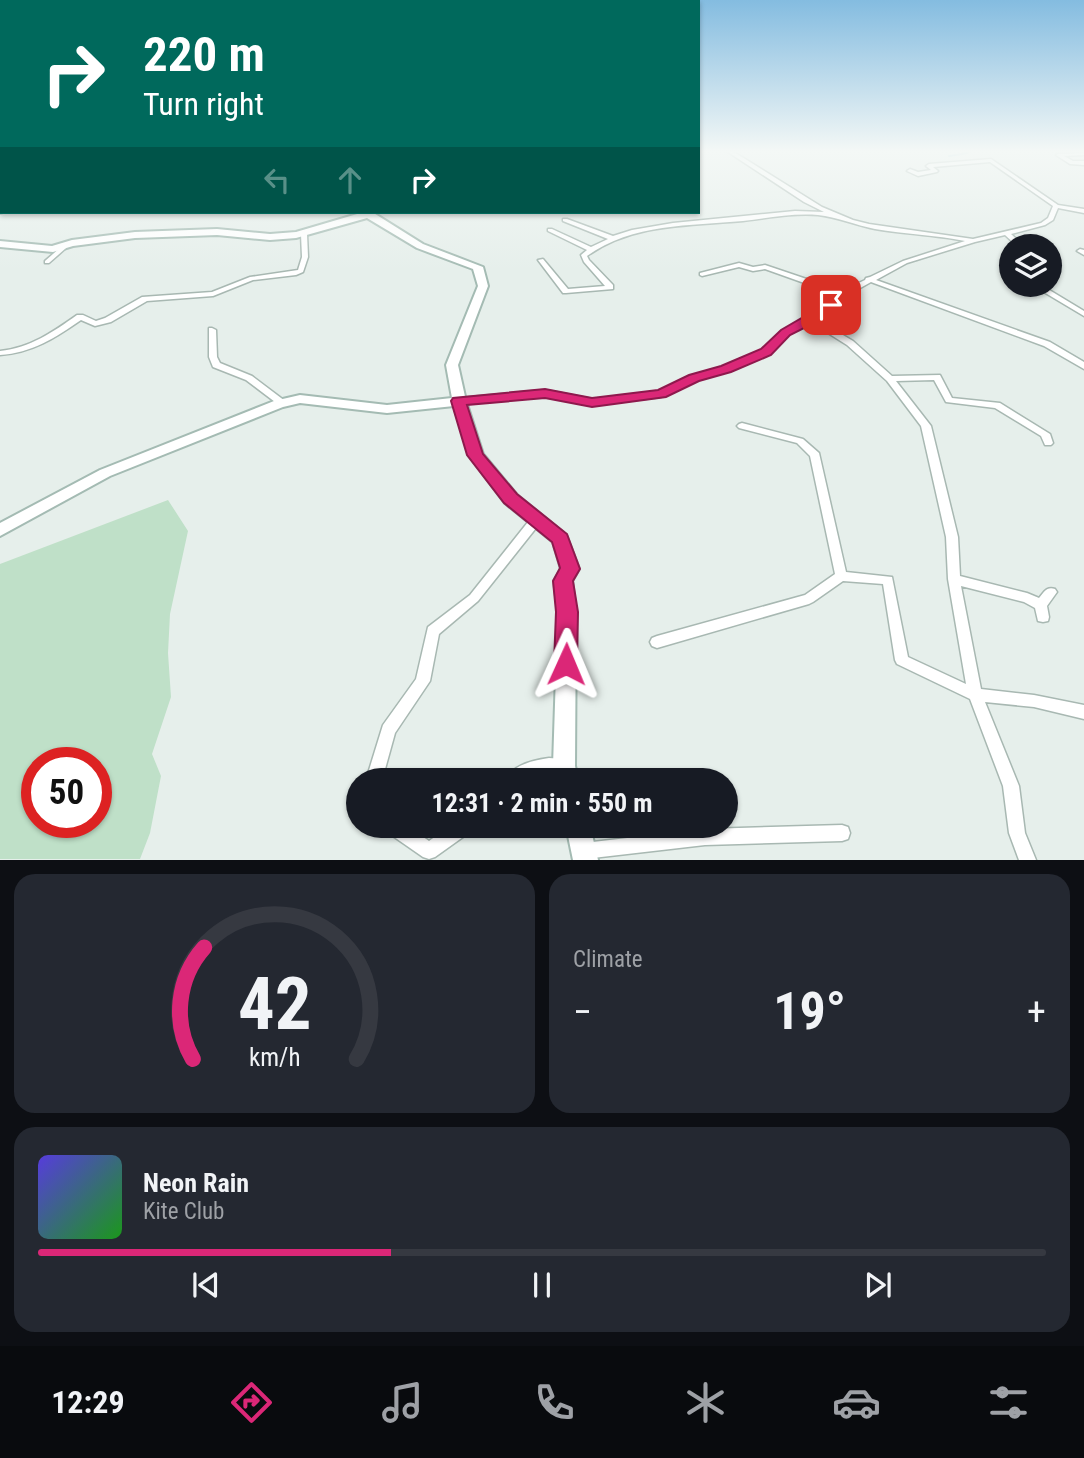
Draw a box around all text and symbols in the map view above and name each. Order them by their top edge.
text: 220 m [143,26,265,83]
icon: right [28,28,119,119]
text: Turn right [143,85,264,123]
icon: left [258,161,296,199]
icon: ahead [331,161,369,199]
icon: right [404,161,442,199]
map controls [999,234,1062,297]
button: layers [999,234,1062,297]
pin [801,275,861,335]
icon: arrive [812,286,850,324]
position arrow [529,627,603,701]
speed limit sign: 50 [21,747,112,838]
text: 12:31 · 2 min · 550 m [432,788,652,818]
text: Climate [573,946,643,973]
text: 42 [238,962,311,1048]
text: 19° [773,981,846,1042]
text: − [573,990,592,1034]
text: + [1027,990,1046,1034]
text: km/h [249,1043,300,1072]
text: Neon Rain [143,1168,249,1198]
text: Kite Club [143,1198,224,1225]
icon: previous [187,1266,225,1304]
icon: pause [523,1266,561,1304]
icon: next [859,1266,897,1304]
icon: directions [227,1378,276,1427]
icon: music [378,1378,427,1427]
icon: phone [530,1378,579,1427]
icon: climate [681,1378,730,1427]
icon: car [832,1378,881,1427]
icon: filters [984,1378,1033,1427]
text: 12:29 [51,1383,125,1421]

